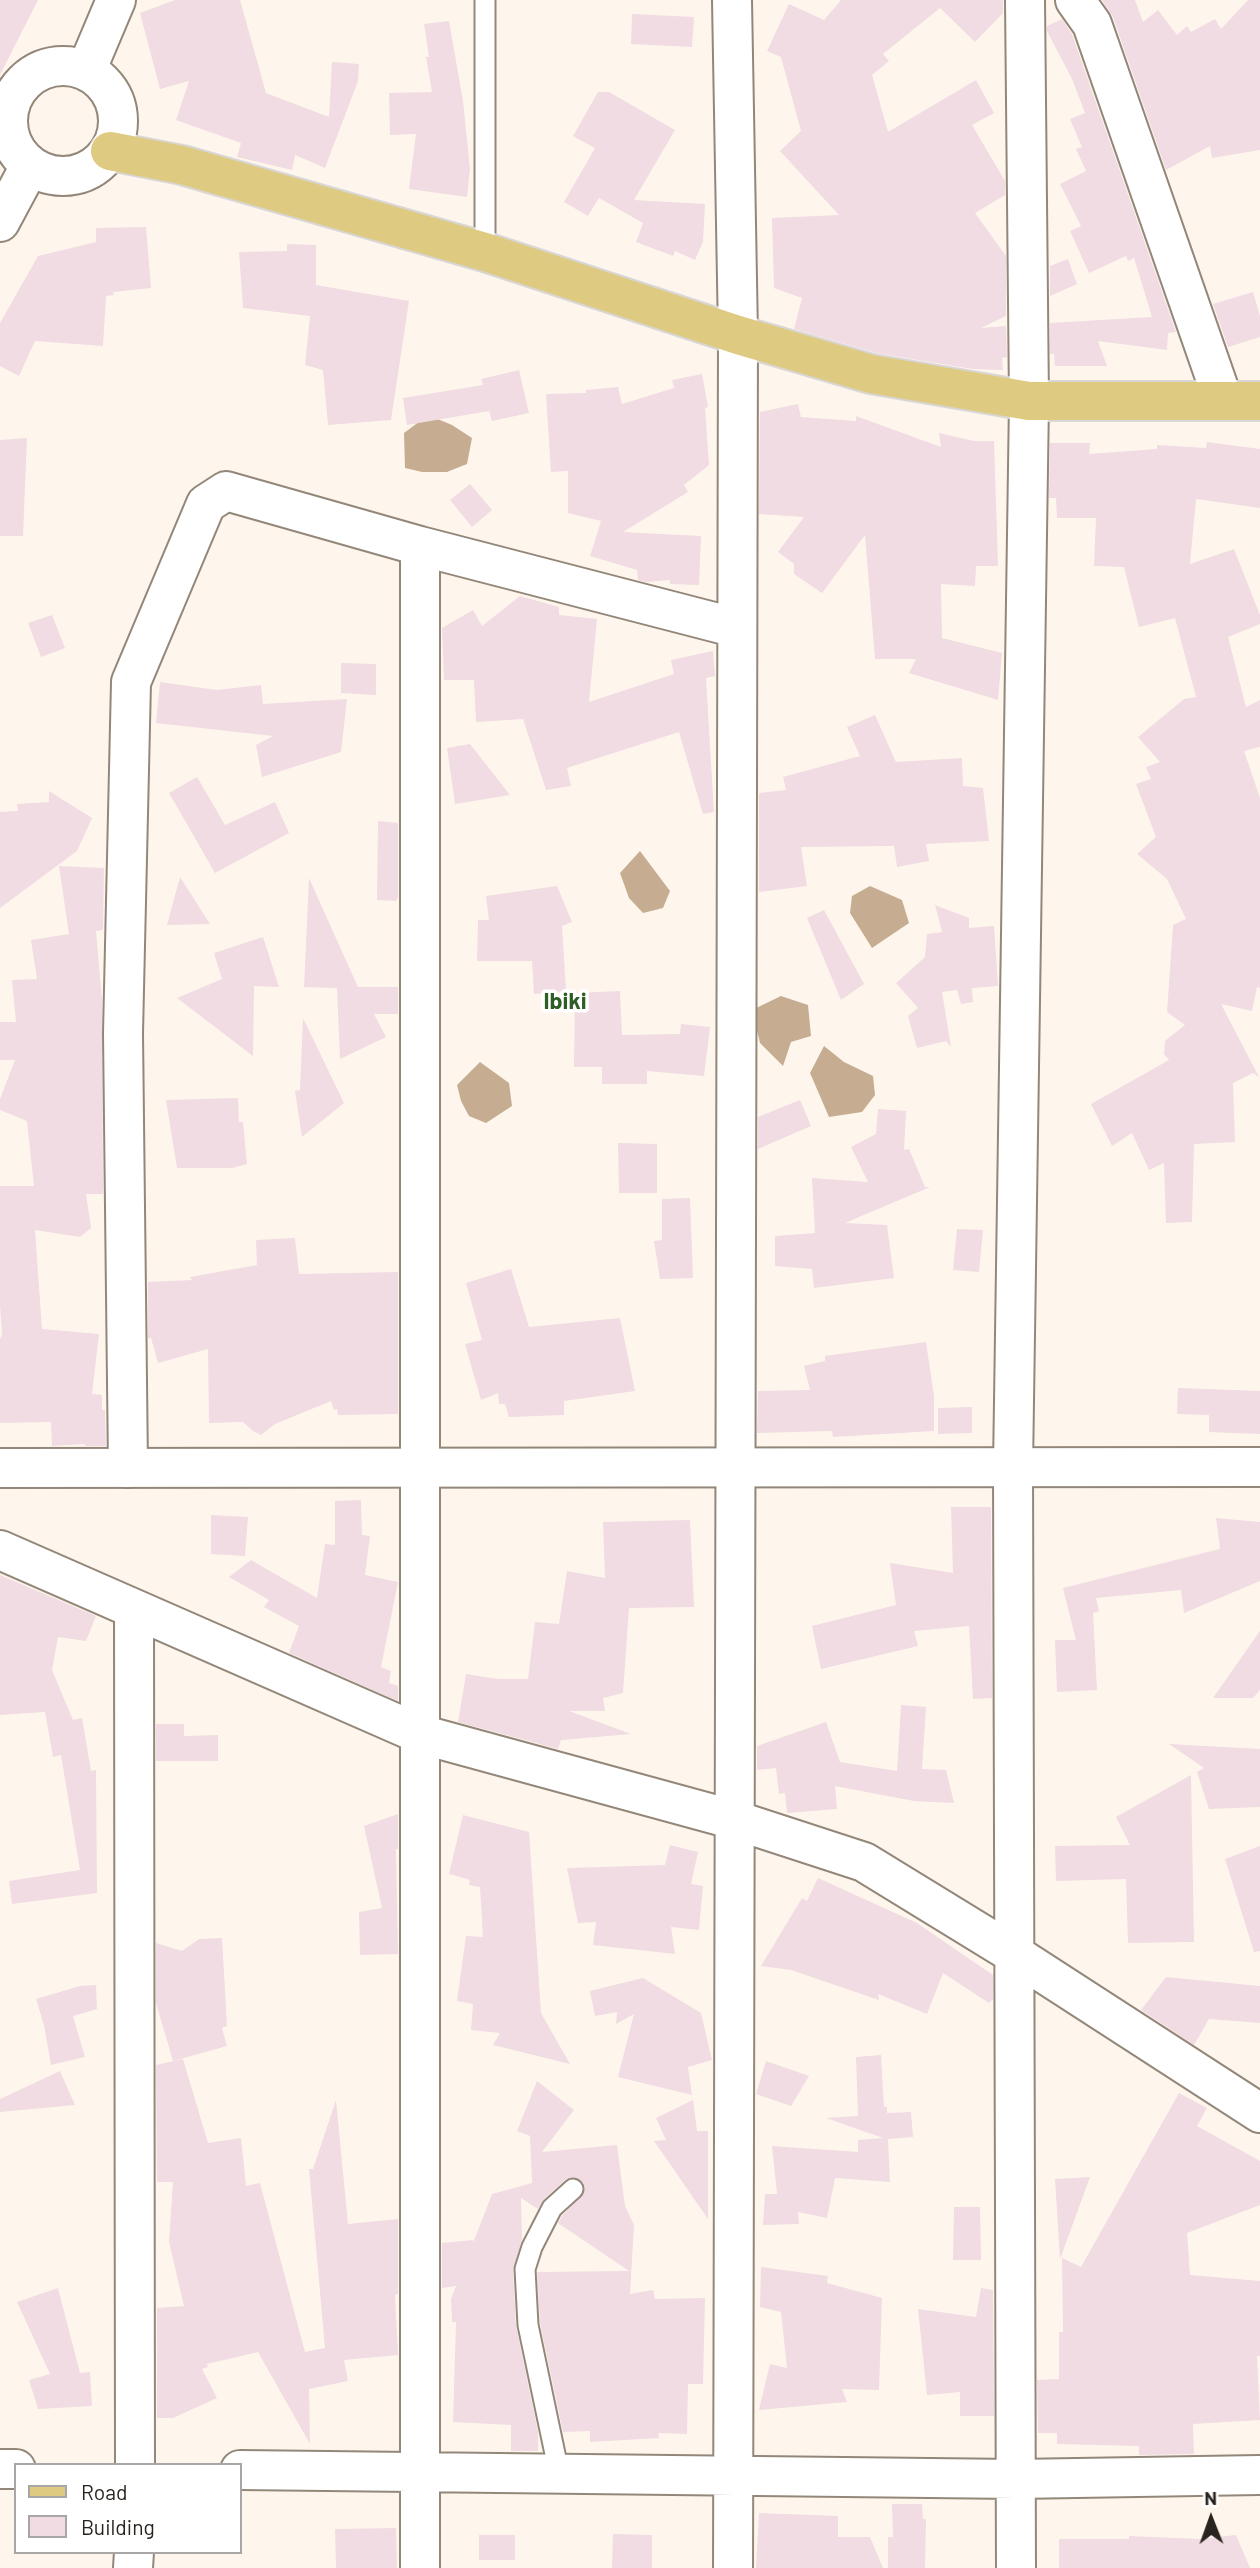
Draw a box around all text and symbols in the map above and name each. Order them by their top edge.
district label: Ibiki [543,987,587,1015]
legend [14,2463,242,2554]
text: Road [81,2479,127,2504]
north arrow [1176,2484,1246,2554]
text: N [1204,2486,1217,2509]
text: Building [81,2514,155,2539]

